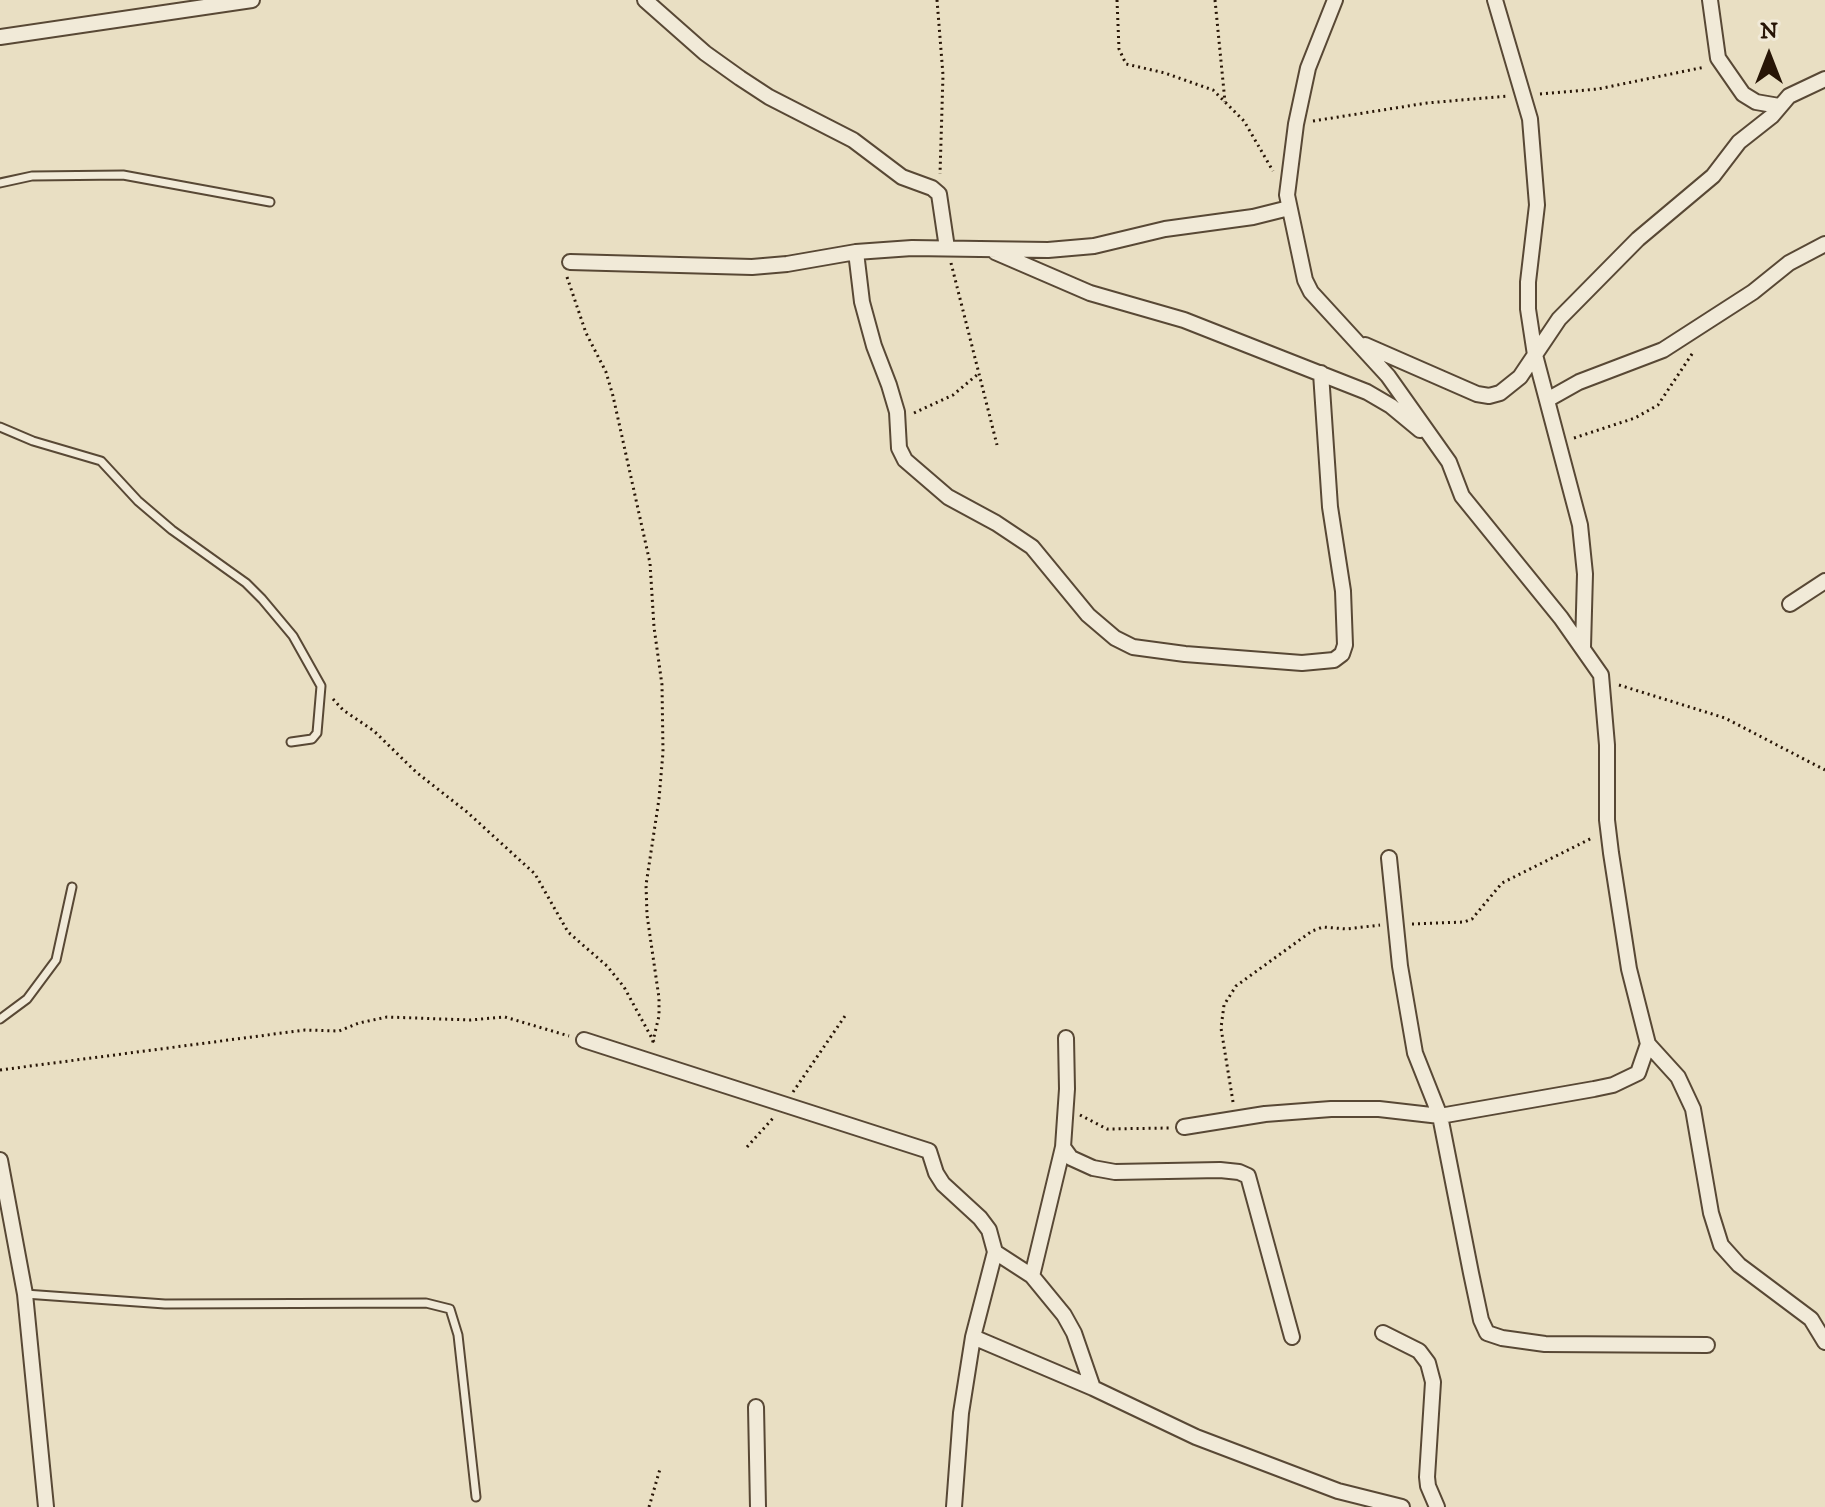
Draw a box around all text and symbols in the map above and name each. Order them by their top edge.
north arrow [1729,16,1809,96]
text: N [1760,18,1778,45]

